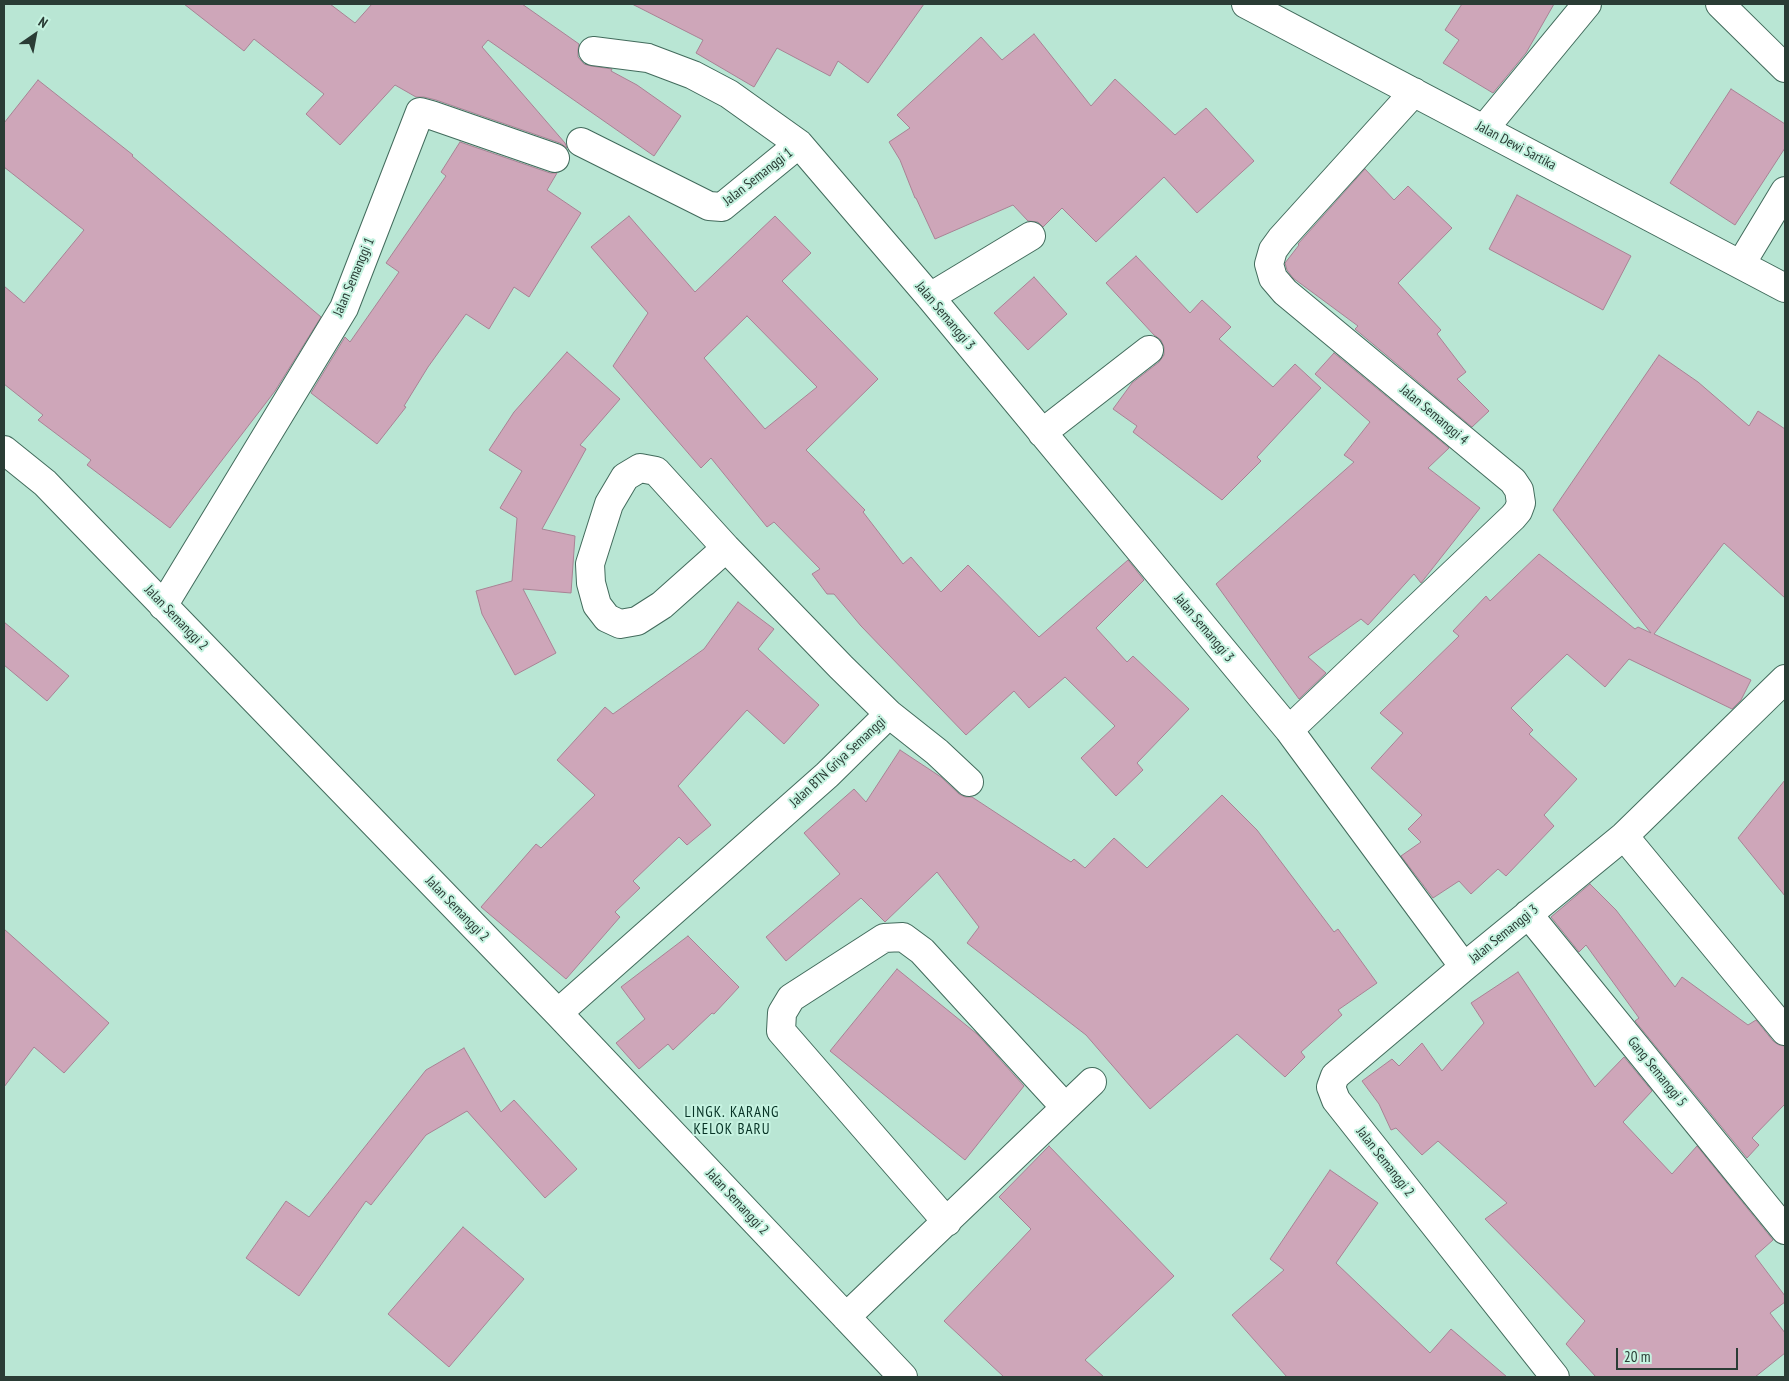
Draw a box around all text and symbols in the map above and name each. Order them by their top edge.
north arrow [10,10,60,60]
text: N [35,13,51,32]
street label: Jalan Dewi Sartika [1473,118,1559,174]
street label: Jalan Semanggi 1 [720,145,796,209]
street label: Jalan Semanggi 1 [330,235,378,319]
street label: Jalan Semanggi 3 [912,278,978,354]
street label: Jalan Semanggi 4 [1396,382,1472,448]
street label: Jalan Semanggi 2 [141,582,211,654]
street label: Jalan Semanggi 3 [1171,590,1237,666]
street label: Jalan BTN Griya Semanggi [786,713,890,811]
street label: Jalan Semanggi 2 [422,873,492,945]
street label: Jalan Semanggi 3 [1466,901,1542,967]
street label: Gang Semanggi 5 [1624,1034,1690,1110]
district label: LINGK. KARANG KELOK BARU [683,1104,781,1139]
street label: Jalan Semanggi 2 [1353,1124,1417,1200]
street label: Jalan Semanggi 2 [702,1166,772,1238]
scale bar [1619,1338,1742,1370]
text: 20 m [1624,1347,1650,1366]

